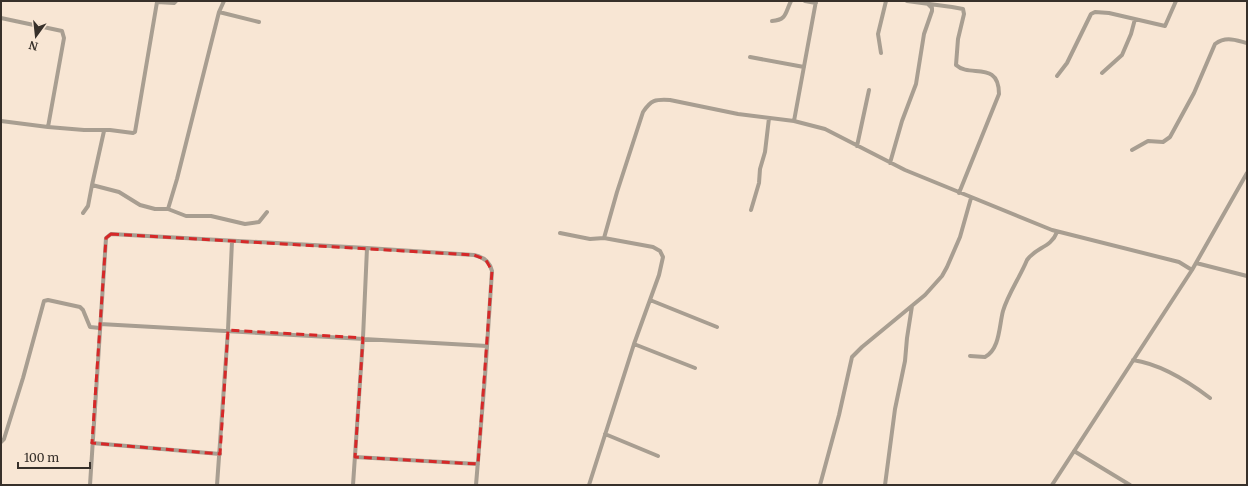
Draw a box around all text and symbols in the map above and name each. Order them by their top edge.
north arrow [16,16,56,56]
text: N [27,38,39,54]
scale bar [18,444,90,470]
text: 100 m [24,450,59,465]

